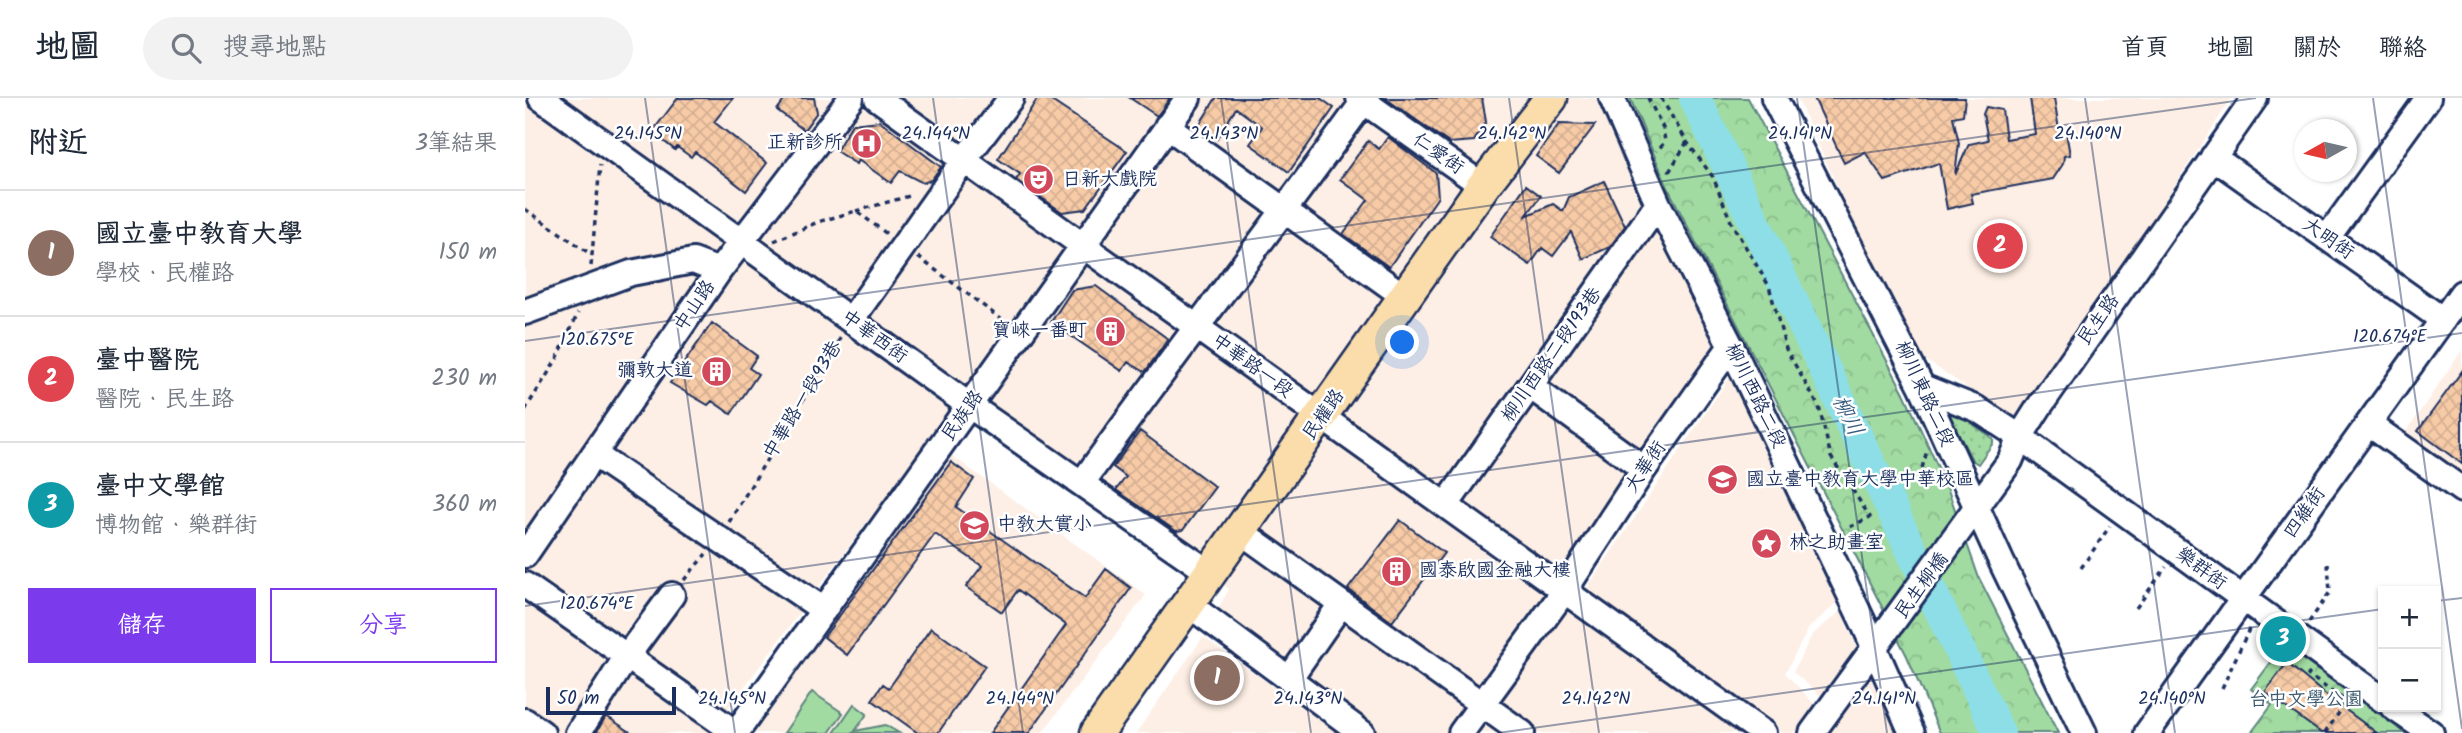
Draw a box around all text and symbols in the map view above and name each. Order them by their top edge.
search box [143,17,633,80]
text: 地圖 [35,22,101,75]
text: 搜尋地點 [223,27,327,69]
icon: search [167,29,205,67]
text: 首頁 [2121,29,2169,68]
text: 地圖 [2207,29,2255,68]
text: 關於 [2293,29,2341,68]
text: 聯絡 [2379,29,2427,68]
north arrow [2294,119,2357,182]
text: 附近 [28,120,88,168]
text: 24.145°N [614,120,682,149]
text: 24.144°N [902,120,970,149]
text: 24.143°N [1190,120,1258,149]
text: 24.142°N [1478,120,1546,149]
text: 24.141°N [1768,120,1832,149]
text: 24.140°N [2054,120,2122,149]
street label: 仁愛街 [1406,125,1470,183]
text: 3筆結果 [415,126,497,162]
hospital icon: 正新診所 [849,126,883,160]
place label: 正新診所 [767,128,843,158]
theatre icon: 日新大戲院 [1022,163,1056,197]
place label: 日新大戲院 [1062,165,1157,195]
street label: 大明街 [2296,210,2360,268]
text: 國立臺中教育大學 [95,214,303,256]
pin: 2 [1977,220,2023,272]
text: 1 [48,235,54,271]
text: 150 m [438,235,497,271]
text: 學校 · 民權路 [95,256,234,292]
street label: 中山路 [667,274,723,338]
street label: 柳川西路二段193巷 [1494,281,1610,429]
street label: 民生路 [2070,288,2128,352]
street label: 中華西街 [834,303,914,371]
building icon: 寶崍一番町 [1093,314,1127,348]
place label: 寶崍一番町 [992,316,1087,346]
text: 120.674°E [2353,323,2428,352]
your location [1385,325,1419,359]
text: 120.675°E [560,326,634,355]
street label: 中華路一段 [1205,326,1299,406]
street label: 中華路一段93巷 [756,335,850,465]
street label: 柳川東路二段 [1886,336,1962,452]
street label: 柳川西路二段 [1717,338,1793,454]
text: 臺中醫院 [95,340,199,382]
building icon: 彌敦大道 [699,354,733,388]
place label: 彌敦大道 [617,356,693,386]
text: 2 [44,361,58,397]
text: 230 m [431,361,497,397]
text: 醫院 · 民生路 [95,382,234,418]
street label: 民權路 [1295,383,1353,447]
street label: 民族路 [934,384,992,448]
water label: 柳川 [1823,390,1871,443]
street label: 大華街 [1618,435,1674,499]
school or university icon: 國立臺中教育大學中華校區 [1706,463,1740,497]
place label: 國立臺中教育大學中華校區 [1746,465,1974,495]
text: 臺中文學館 [95,466,225,508]
street label: 四維街 [2276,481,2334,545]
text: 3 [45,487,57,523]
text: 360 m [432,487,497,523]
text: 博物館 · 樂群街 [95,508,257,544]
school or university icon: 中教大實小 [957,508,991,542]
place label: 中教大實小 [997,510,1092,540]
place icon: 林之助畫室 [1749,526,1783,560]
place label: 林之助畫室 [1789,528,1884,558]
street label: 樂群街 [2169,540,2233,598]
street label: 民生柳橋 [1888,546,1956,626]
building icon: 國泰啟國金融大樓 [1379,554,1413,588]
place label: 國泰啟國金融大樓 [1419,556,1571,586]
map controls [2378,586,2441,712]
button: + [2378,586,2441,649]
button: 儲存 [28,588,256,663]
button: 分享 [270,588,497,663]
text: 120.674°E [560,590,635,619]
pin: 3 [2260,613,2306,665]
button: − [2378,649,2441,712]
pin: 1 [1194,652,1240,704]
scale bar [546,684,675,716]
text: 50 m [557,684,599,714]
text: 24.145°N [698,685,766,714]
text: 24.144°N [986,685,1054,714]
text: 24.143°N [1274,685,1342,714]
text: 24.142°N [1562,685,1630,714]
text: 24.141°N [1852,685,1916,714]
text: 24.140°N [2138,685,2206,714]
park label: 台中文學公園 [2249,685,2363,715]

